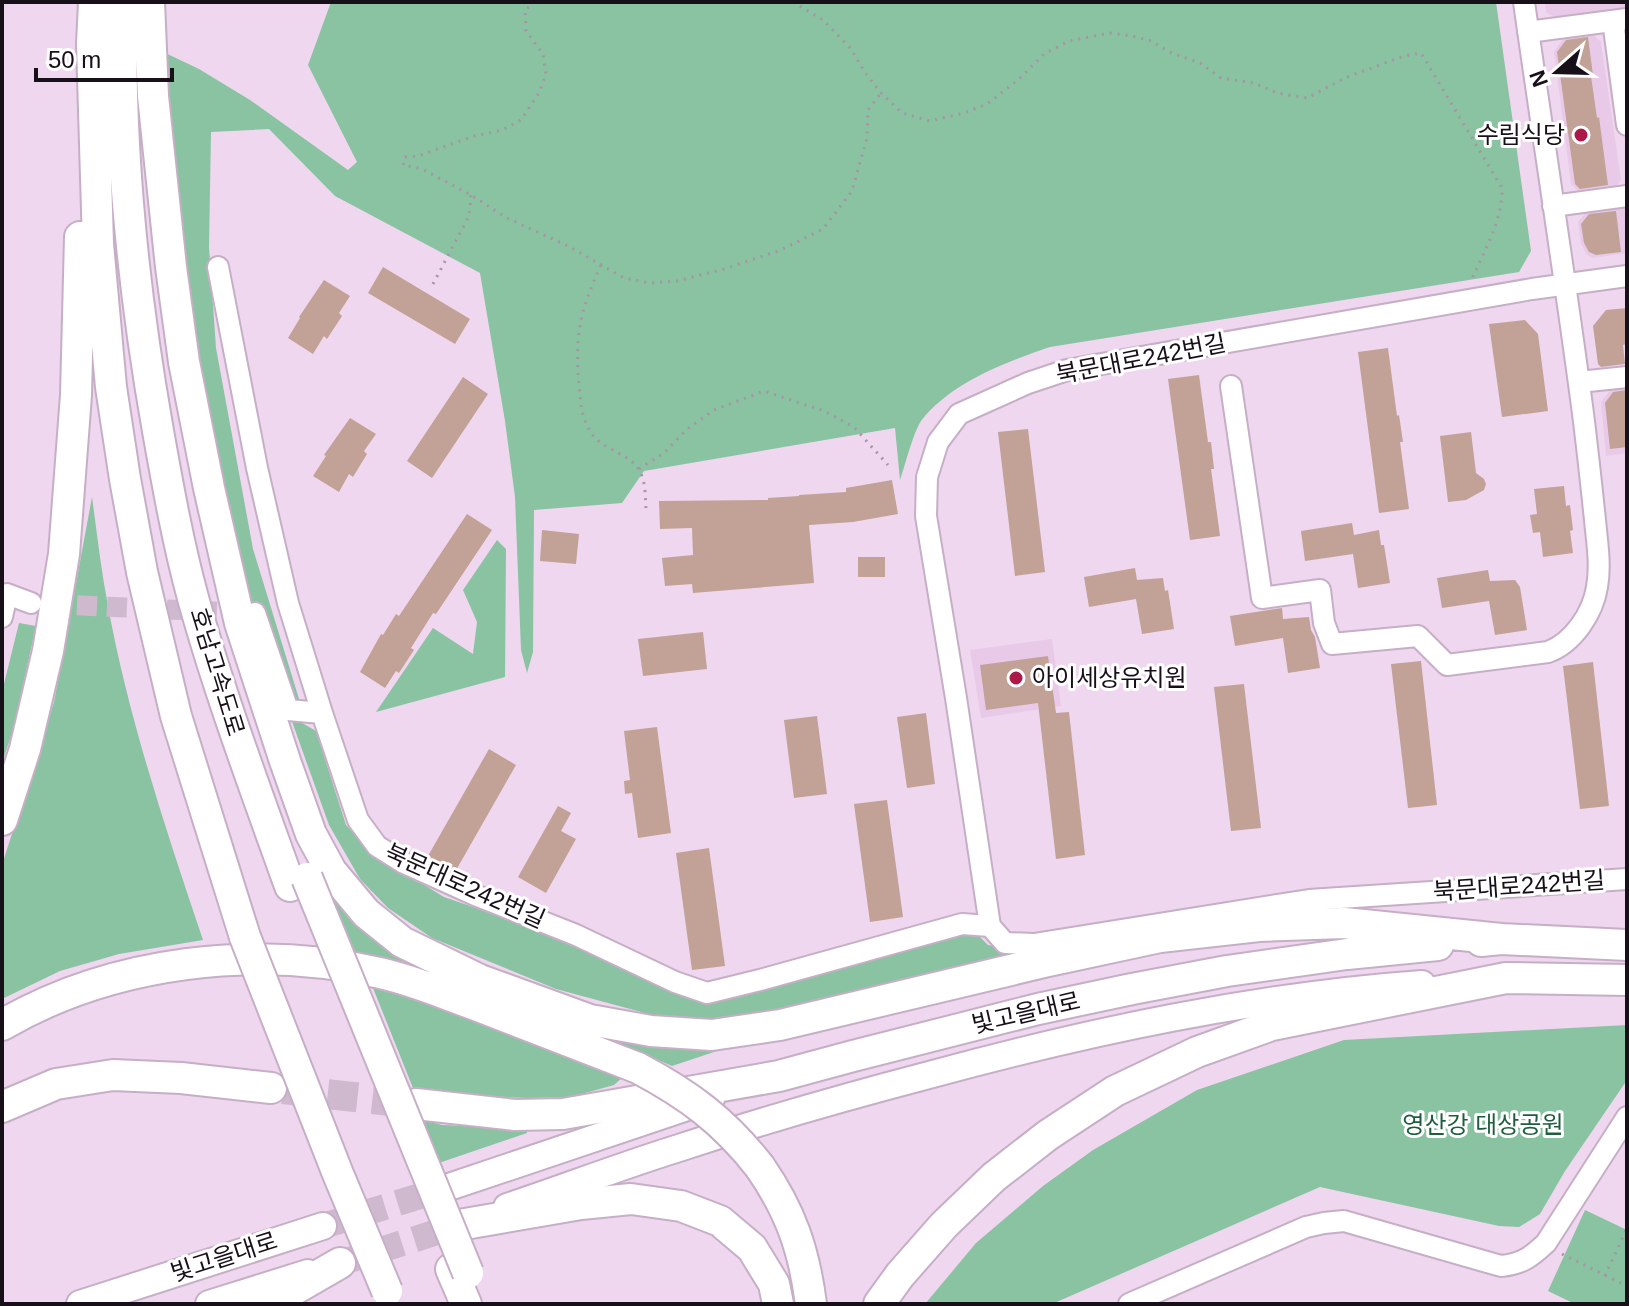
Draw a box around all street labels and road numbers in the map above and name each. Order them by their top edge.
street label: 북문대로242번길 [1054,329,1228,388]
street label: 호남고속도로 [185,605,250,739]
street label: 북문대로242번길 [381,838,550,933]
street label: 북문대로242번길 [1432,866,1606,905]
street label: 빛고을대로 [969,987,1083,1038]
street label: 빛고을대로 [167,1227,281,1286]

